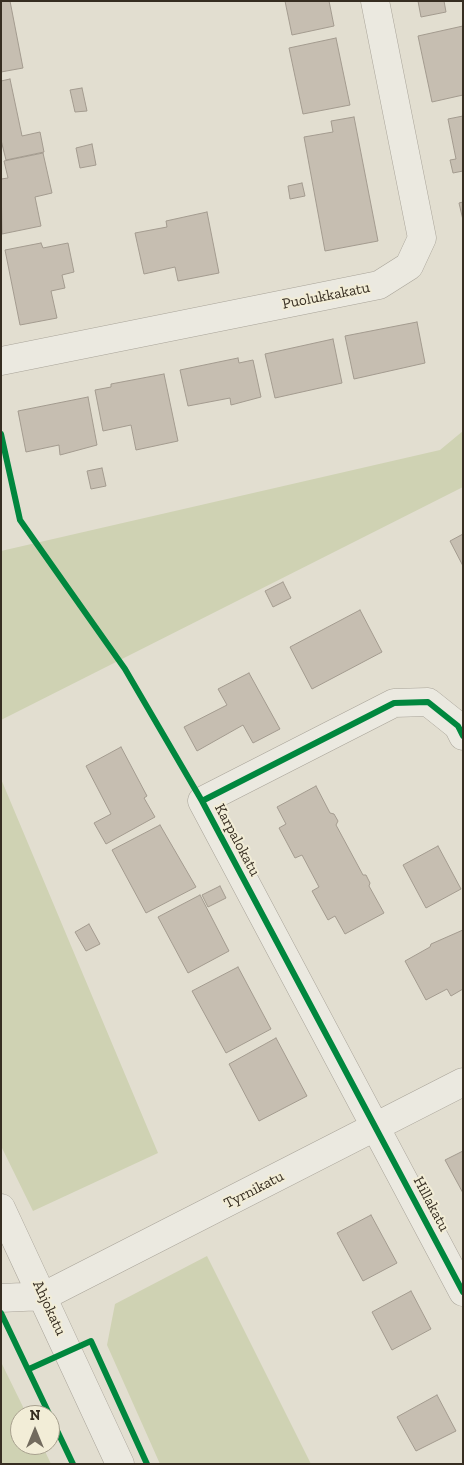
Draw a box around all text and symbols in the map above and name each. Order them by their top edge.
street label: Puolukkakatu [281,279,371,313]
street label: Karpalokatu [210,801,264,879]
street label: Tyrnikatu [221,1167,287,1213]
street label: Hillakatu [409,1173,453,1235]
street label: Ahjokatu [28,1278,70,1338]
north arrow [10,1405,60,1455]
text: N [30,1407,40,1424]

